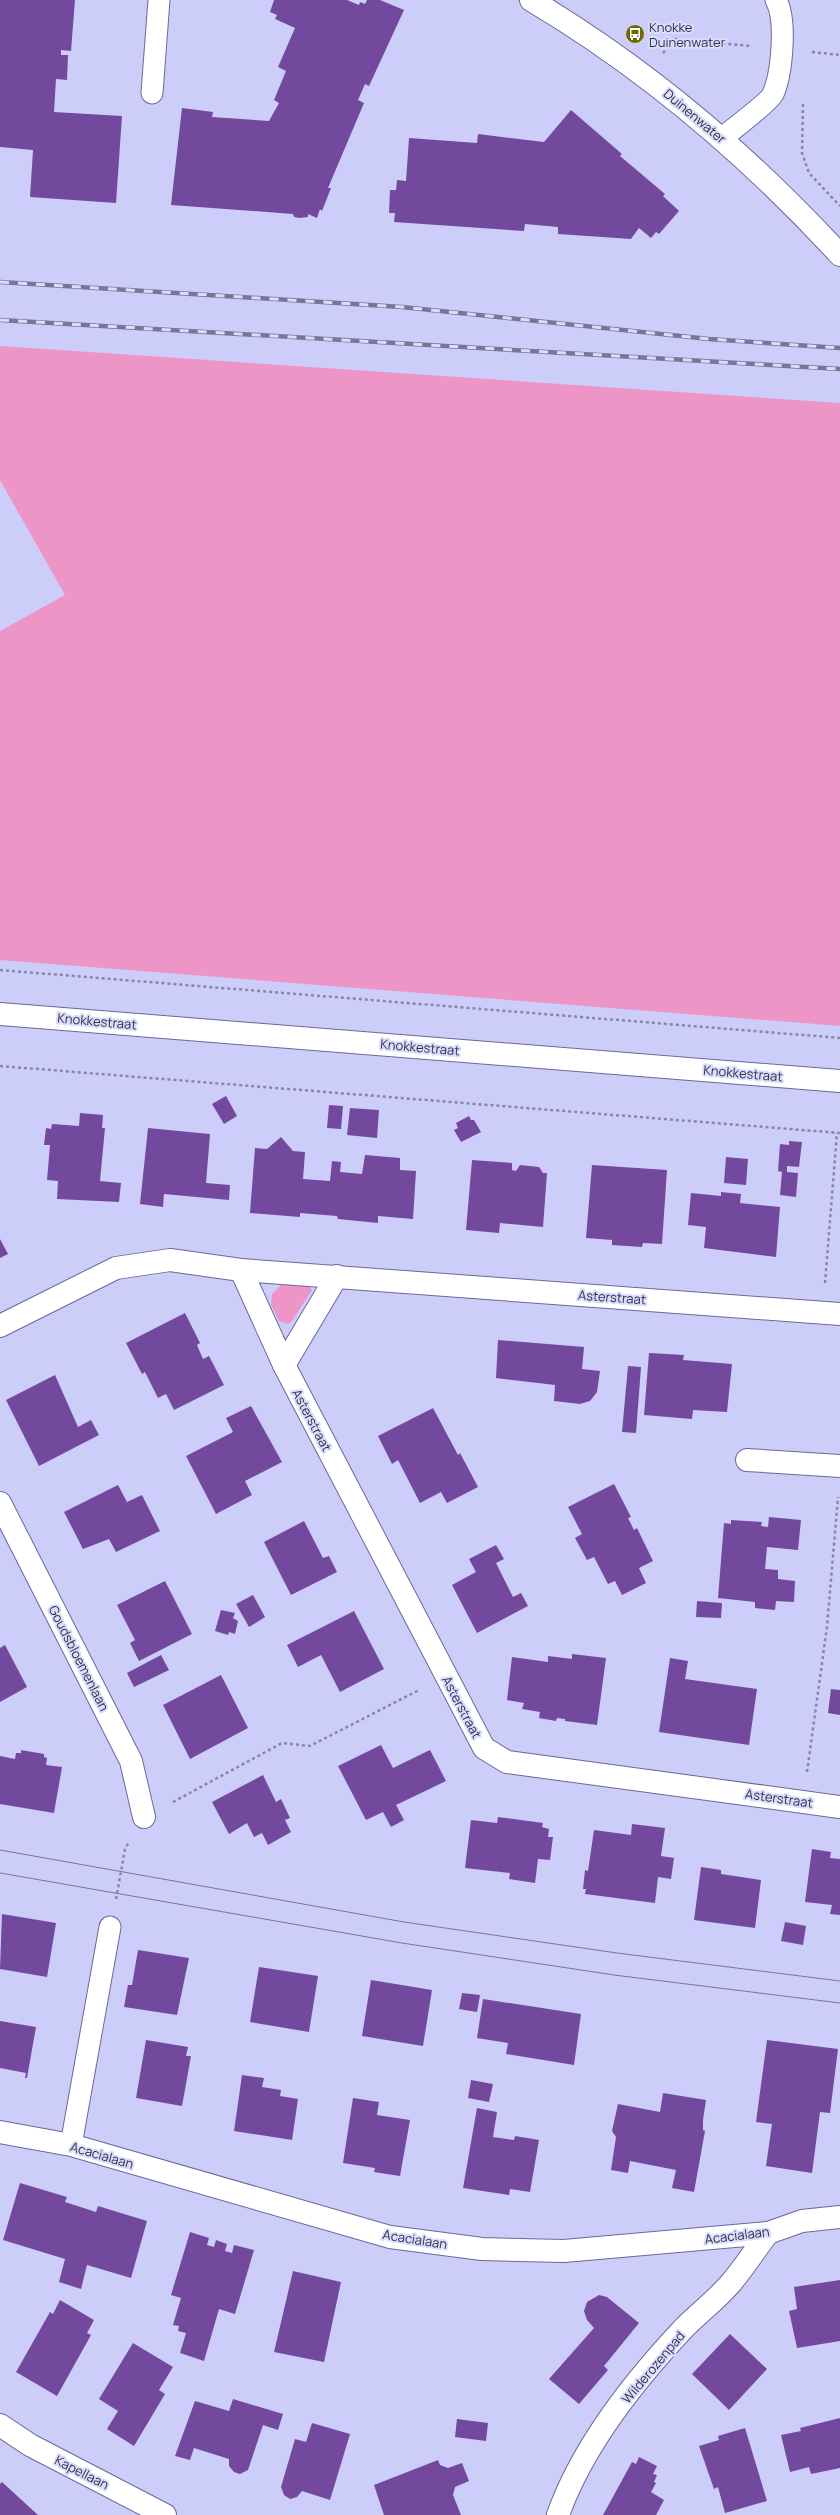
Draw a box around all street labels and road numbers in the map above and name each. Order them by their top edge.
street label: Duinenwater [660,85,730,148]
street label: Knokkestraat [57,1009,137,1033]
street label: Knokkestraat [380,1035,460,1059]
street label: Knokkestraat [703,1061,783,1085]
street label: Asterstraat [577,1286,647,1308]
street label: Asterstraat [288,1386,336,1454]
street label: Goudsbloemenlaan [45,1602,113,1714]
street label: Asterstraat [438,1673,486,1741]
street label: Asterstraat [744,1784,814,1812]
street label: Acacialaan [68,2137,136,2173]
street label: Acacialaan [704,2222,770,2248]
street label: Acacialaan [381,2225,449,2253]
street label: Wilderozenpad [617,2327,689,2407]
street label: Kapellaan [52,2451,112,2493]

